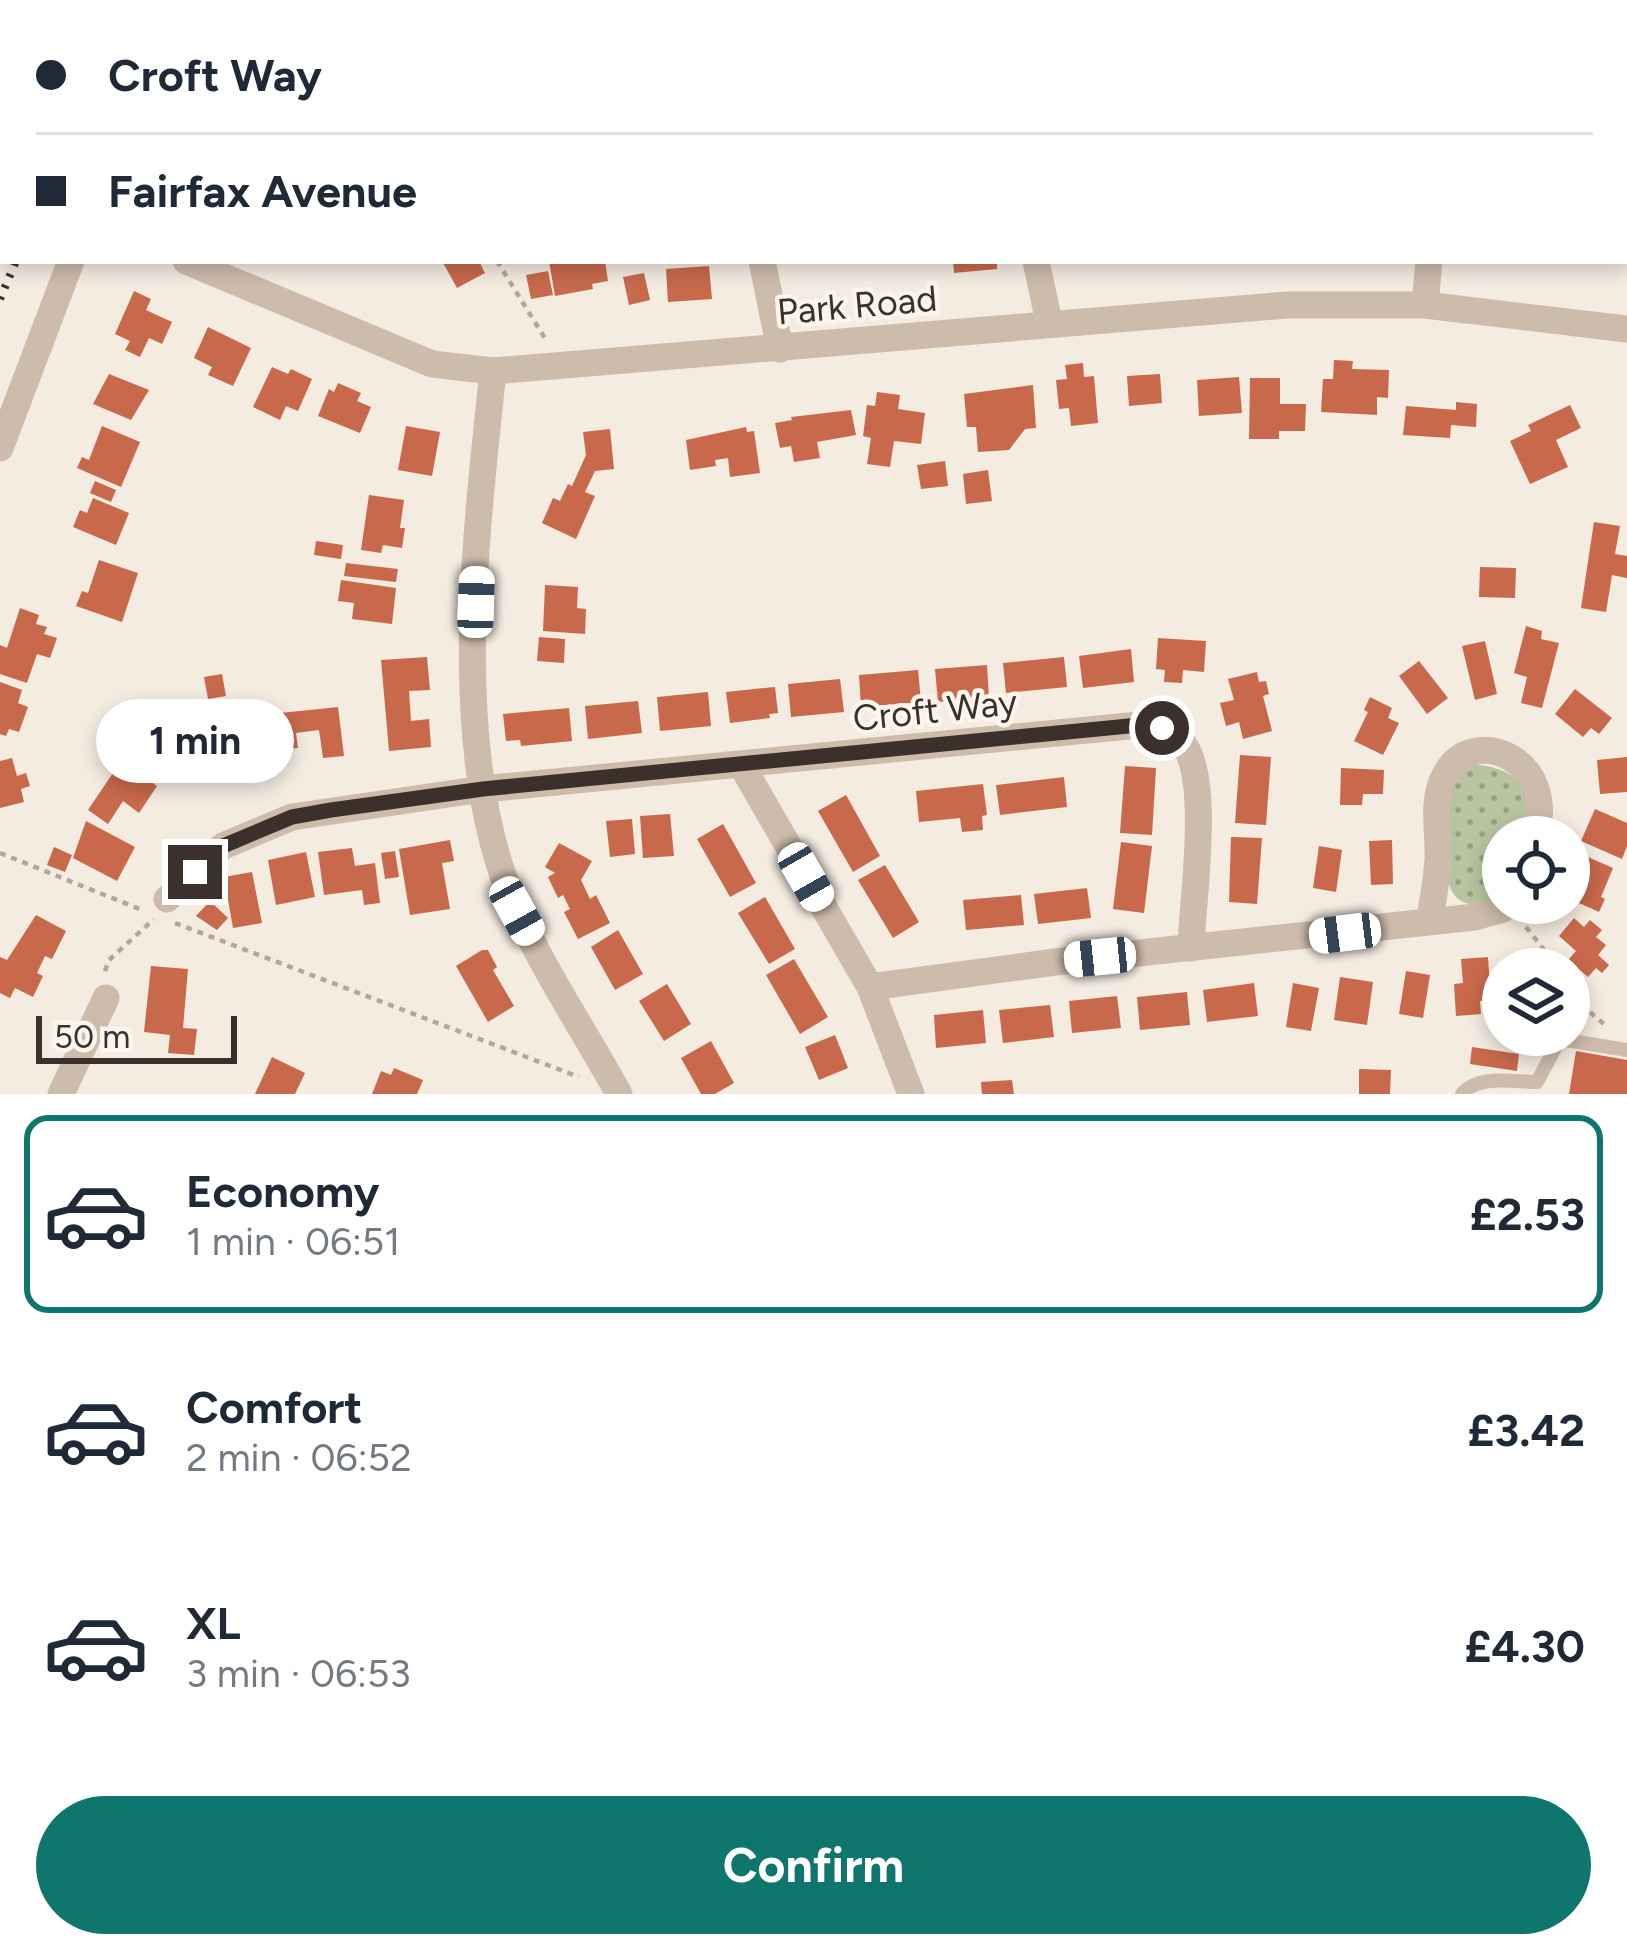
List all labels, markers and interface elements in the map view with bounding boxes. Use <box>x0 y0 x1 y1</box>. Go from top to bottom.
text: Croft Way <box>108 48 322 102</box>
text: Fairfax Avenue <box>108 164 417 218</box>
street label: Park Road <box>775 277 939 333</box>
car <box>457 565 495 639</box>
street label: Croft Way <box>851 680 1019 740</box>
callout: 1 min <box>96 698 294 782</box>
route start <box>1135 701 1189 755</box>
text: 1 min <box>149 717 241 764</box>
map controls <box>1482 816 1590 1056</box>
button: locate <box>1482 816 1590 924</box>
car <box>772 837 840 917</box>
route end <box>168 845 222 899</box>
car <box>484 871 550 951</box>
car <box>1307 911 1383 955</box>
car <box>1062 935 1138 979</box>
button: layers <box>1482 948 1590 1056</box>
scale bar <box>36 1010 237 1063</box>
text: 50 m <box>54 1017 130 1056</box>
icon: car <box>42 1160 150 1268</box>
text: Economy <box>186 1164 379 1218</box>
text: £2.53 <box>1470 1187 1585 1241</box>
text: 1 min · 06:51 <box>186 1218 400 1265</box>
icon: car <box>42 1376 150 1484</box>
text: Comfort <box>186 1380 362 1434</box>
text: £3.42 <box>1468 1403 1585 1457</box>
text: 2 min · 06:52 <box>186 1434 412 1481</box>
icon: car <box>42 1592 150 1700</box>
text: XL <box>186 1596 241 1650</box>
text: £4.30 <box>1464 1619 1585 1673</box>
text: 3 min · 06:53 <box>186 1650 411 1697</box>
button: Confirm <box>36 1796 1591 1934</box>

